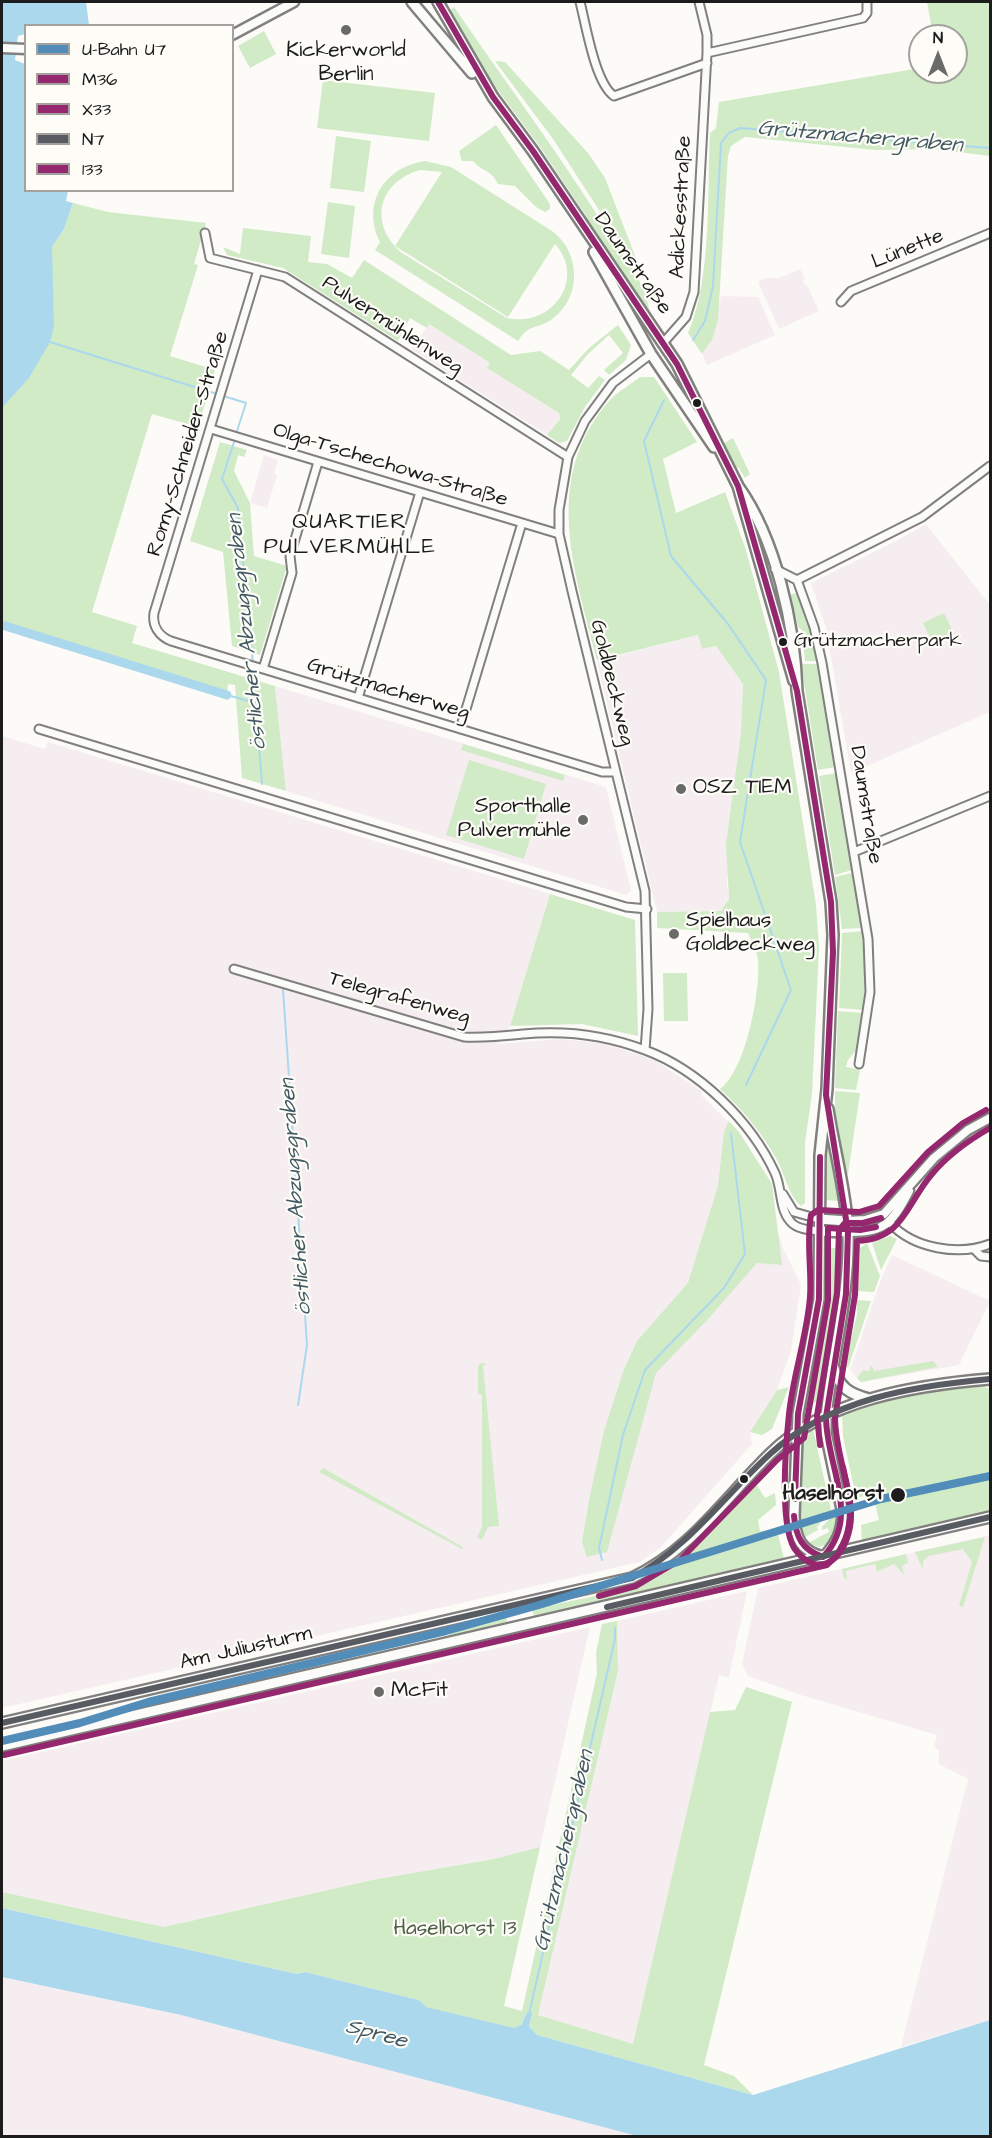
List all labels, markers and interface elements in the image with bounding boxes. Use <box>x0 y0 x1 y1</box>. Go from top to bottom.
marker: Kickerworld Berlin <box>339 23 353 37</box>
legend <box>24 24 234 192</box>
north arrow <box>908 24 968 84</box>
text: N <box>933 27 943 49</box>
text: U-Bahn U7 <box>82 37 166 62</box>
place label: Kickerworld Berlin <box>286 39 406 89</box>
text: M36 <box>82 67 117 92</box>
text: X33 <box>82 97 111 122</box>
water label: Grützmachergraben <box>757 116 963 160</box>
text: N7 <box>82 127 104 152</box>
street label: Adickesstraße <box>666 135 698 279</box>
text: 133 <box>82 157 103 182</box>
street label: Daumstraße <box>588 208 676 320</box>
street label: Lünette <box>868 224 948 276</box>
street label: Pulvermühlenweg <box>317 271 467 381</box>
street label: Romy-Schneider-Straße <box>143 328 235 560</box>
unlabelled marker <box>691 397 703 409</box>
street label: Olga-Tschechowa-Straße <box>269 418 511 514</box>
district label: QUARTIER PULVERMÜHLE <box>264 510 436 562</box>
water label: östlicher Abzugsgraben <box>222 512 274 752</box>
street label: Goldbeckweg <box>583 617 639 749</box>
place label: Grützmacherpark <box>794 630 962 654</box>
marker: Grützmacherpark <box>777 636 789 648</box>
street label: Grützmacherweg <box>304 653 472 727</box>
street label: Daumstraße <box>843 744 887 866</box>
place label: OSZ TIEM <box>693 776 791 802</box>
marker: OSZ TIEM <box>674 782 688 796</box>
place label: Sporthalle Pulvermühle <box>458 795 571 845</box>
marker: Sporthalle Pulvermühle <box>576 813 590 827</box>
place label: Spielhaus Goldbeckweg <box>686 909 815 959</box>
marker: Spielhaus Goldbeckweg <box>667 927 681 941</box>
street label: Telegrafenweg <box>325 967 473 1031</box>
water label: östlicher Abzugsgraben <box>276 1078 318 1316</box>
unlabelled marker <box>738 1473 750 1485</box>
place label: Haselhorst <box>783 1482 884 1508</box>
marker: Haselhorst <box>889 1486 907 1504</box>
street label: Am Juliusturm <box>178 1622 314 1676</box>
place label: McFit <box>391 1679 448 1705</box>
marker: McFit <box>372 1685 386 1699</box>
water label: Grützmachergraben <box>529 1748 601 1954</box>
park label: Haselhorst 13 <box>393 1917 517 1943</box>
water label: Spree <box>342 2014 410 2056</box>

